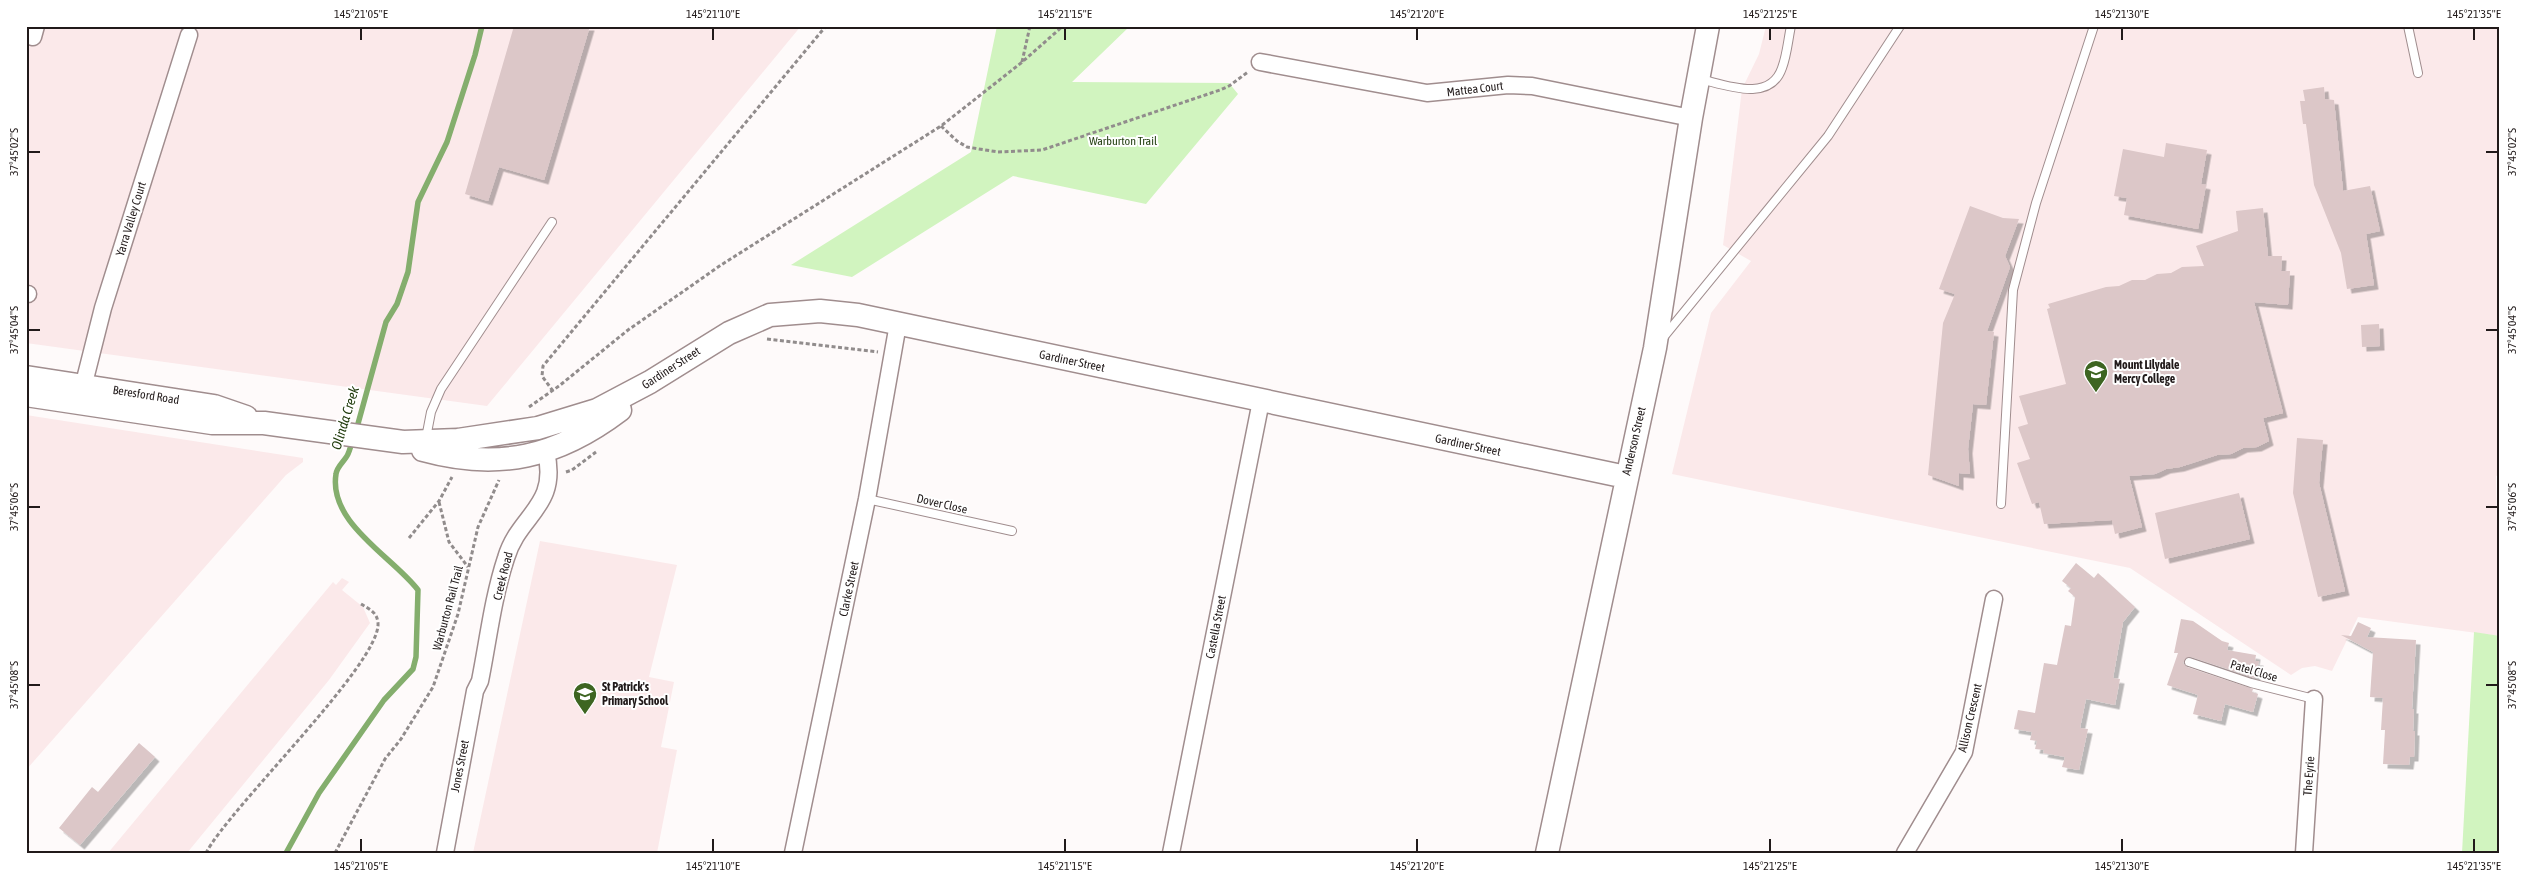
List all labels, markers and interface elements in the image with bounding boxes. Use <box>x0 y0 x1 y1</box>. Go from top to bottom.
text: 145°21'05"E <box>334 7 388 21</box>
text: 145°21'10"E <box>686 7 740 21</box>
text: 145°21'15"E <box>1038 7 1092 21</box>
text: 145°21'20"E <box>1390 7 1444 21</box>
text: 145°21'25"E <box>1743 7 1797 21</box>
text: 145°21'30"E <box>2095 7 2149 21</box>
text: 145°21'35"E <box>2447 7 2501 21</box>
street label: Mattea Court <box>1446 79 1505 99</box>
text: 37°45'02"S <box>7 128 21 176</box>
text: 37°45'02"S <box>2505 128 2519 176</box>
park label: Warburton Trail <box>1089 134 1158 148</box>
street label: Yarra Valley Court <box>113 180 149 258</box>
text: 37°45'04"S <box>7 306 21 354</box>
text: 37°45'04"S <box>2505 306 2519 354</box>
street label: Gardiner Street <box>639 344 703 392</box>
street label: Gardiner Street <box>1038 347 1107 375</box>
place label: Mount Lilydale Mercy College <box>2114 358 2180 386</box>
school or university icon: Mount Lilydale Mercy College <box>2083 359 2109 393</box>
street label: Beresford Road <box>112 383 180 407</box>
water label: Olinda Creek <box>328 384 362 452</box>
street label: Anderson Street <box>1619 405 1649 477</box>
street label: Gardiner Street <box>1434 431 1503 459</box>
text: 37°45'06"S <box>7 483 21 531</box>
text: 37°45'06"S <box>2505 483 2519 531</box>
street label: Dover Close <box>915 491 969 517</box>
street label: Creek Road <box>490 550 516 602</box>
street label: Clarke Street <box>836 560 862 618</box>
street label: Warburton Rail Trail <box>430 563 466 652</box>
street label: Castella Street <box>1203 594 1229 660</box>
street label: Patel Close <box>2229 657 2279 685</box>
text: 37°45'08"S <box>7 661 21 709</box>
text: 37°45'08"S <box>2505 661 2519 709</box>
place label: St Patrick's Primary School <box>602 680 669 708</box>
school or university icon: St Patrick's Primary School <box>572 681 598 715</box>
street label: Allison Crescent <box>1955 682 1985 754</box>
street label: Jones Street <box>448 738 472 793</box>
street label: The Eyrie <box>2301 756 2317 796</box>
text: 145°21'05"E <box>334 859 388 873</box>
text: 145°21'10"E <box>686 859 740 873</box>
text: 145°21'15"E <box>1038 859 1092 873</box>
text: 145°21'20"E <box>1390 859 1444 873</box>
text: 145°21'25"E <box>1743 859 1797 873</box>
text: 145°21'30"E <box>2095 859 2149 873</box>
text: 145°21'35"E <box>2447 859 2501 873</box>

